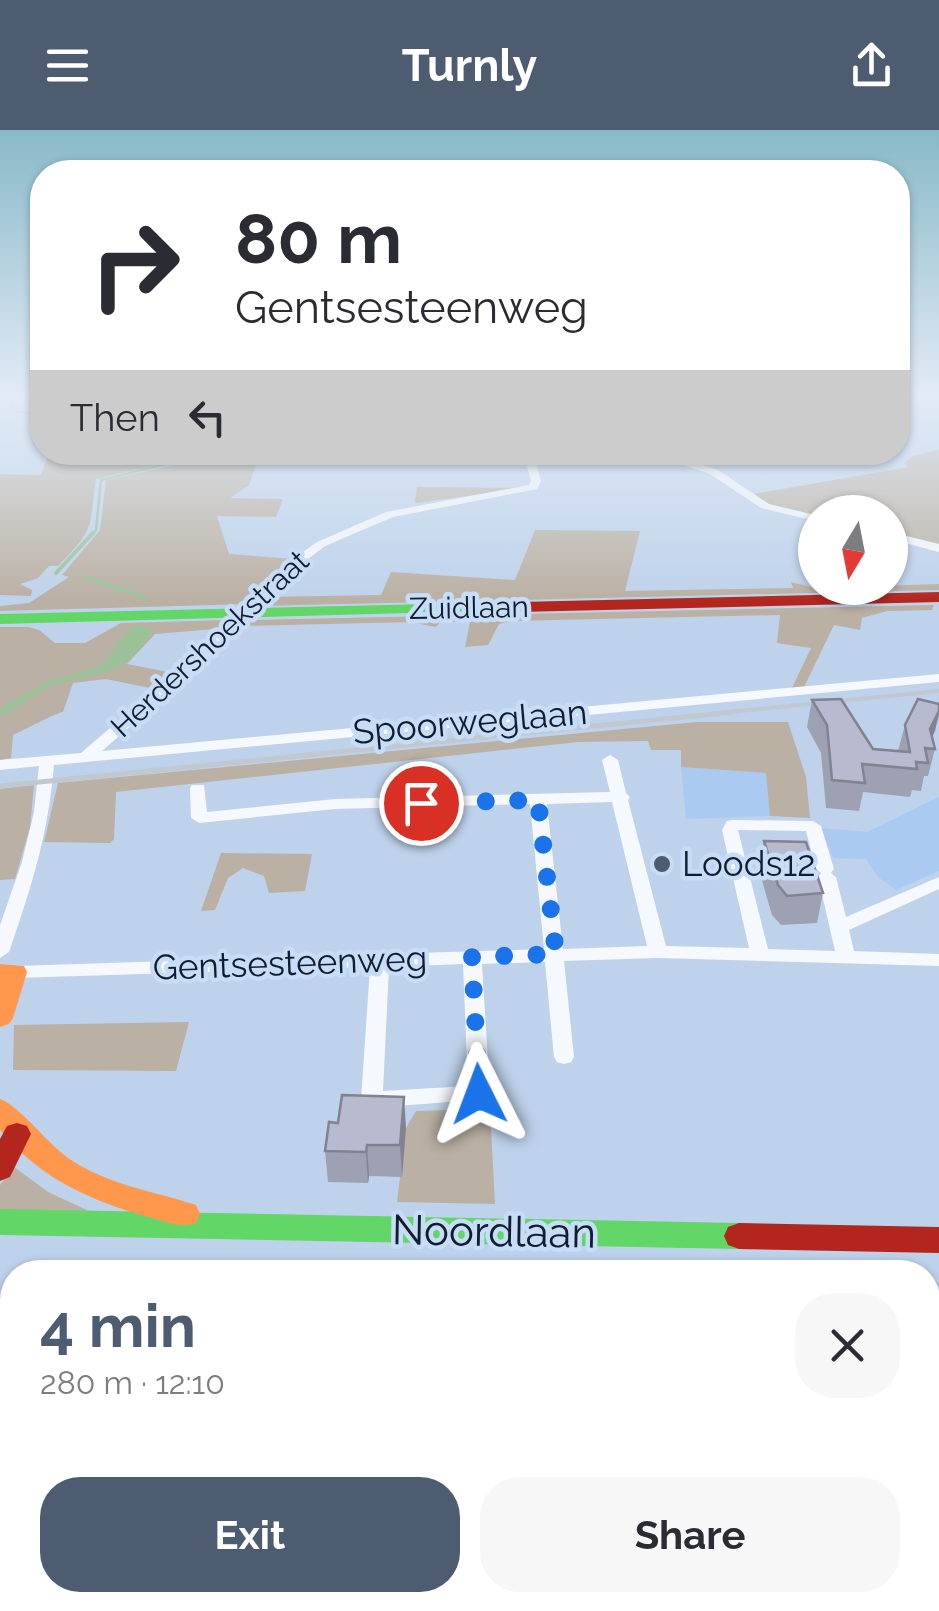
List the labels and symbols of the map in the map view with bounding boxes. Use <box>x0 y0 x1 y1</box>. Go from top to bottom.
north arrow <box>798 495 908 605</box>
street label: Herdershoekstraat <box>104 543 316 744</box>
street label: Zuidlaan <box>409 589 529 626</box>
street label: Spoorweglaan <box>351 691 589 752</box>
pin <box>379 761 464 846</box>
place label: Loods12 <box>682 843 816 884</box>
marker: Loods12 <box>651 853 673 875</box>
street label: Gentsesteenweg <box>152 937 428 988</box>
position arrow <box>427 1042 531 1146</box>
street label: Noordlaan <box>392 1205 596 1258</box>

